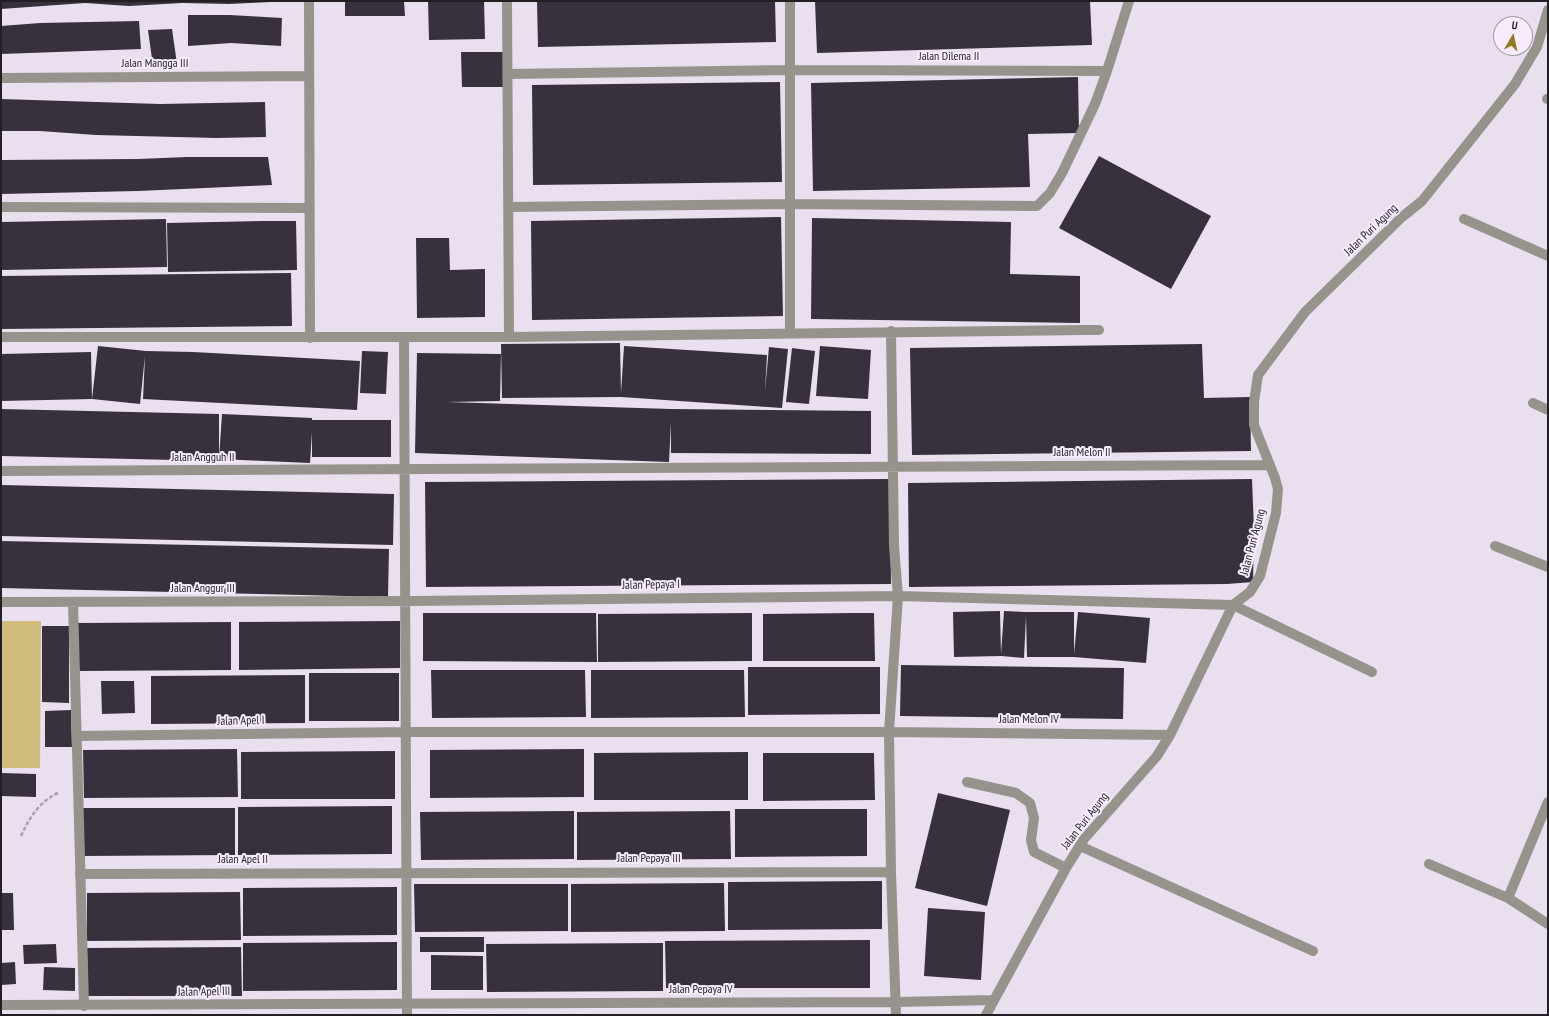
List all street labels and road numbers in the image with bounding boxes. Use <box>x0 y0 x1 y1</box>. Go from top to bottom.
street label: Jalan Dilema II <box>919 50 979 64</box>
street label: Jalan Mangga III <box>122 57 188 71</box>
street label: Jalan Puri Agung <box>1341 201 1401 259</box>
street label: Jalan Melon II <box>1053 446 1111 460</box>
street label: Jalan Angguh II <box>171 451 235 465</box>
street label: Jalan Puri Agung <box>1237 507 1269 577</box>
street label: Jalan Pepaya I <box>622 577 680 593</box>
street label: Jalan Anggur III <box>171 582 235 596</box>
street label: Jalan Apel I <box>217 713 265 729</box>
street label: Jalan Melon IV <box>999 713 1059 727</box>
street label: Jalan Puri Agung <box>1058 790 1112 852</box>
street label: Jalan Pepaya III <box>617 852 681 866</box>
street label: Jalan Apel II <box>218 853 268 867</box>
street label: Jalan Pepaya IV <box>669 983 733 997</box>
street label: Jalan Apel III <box>178 984 230 1000</box>

